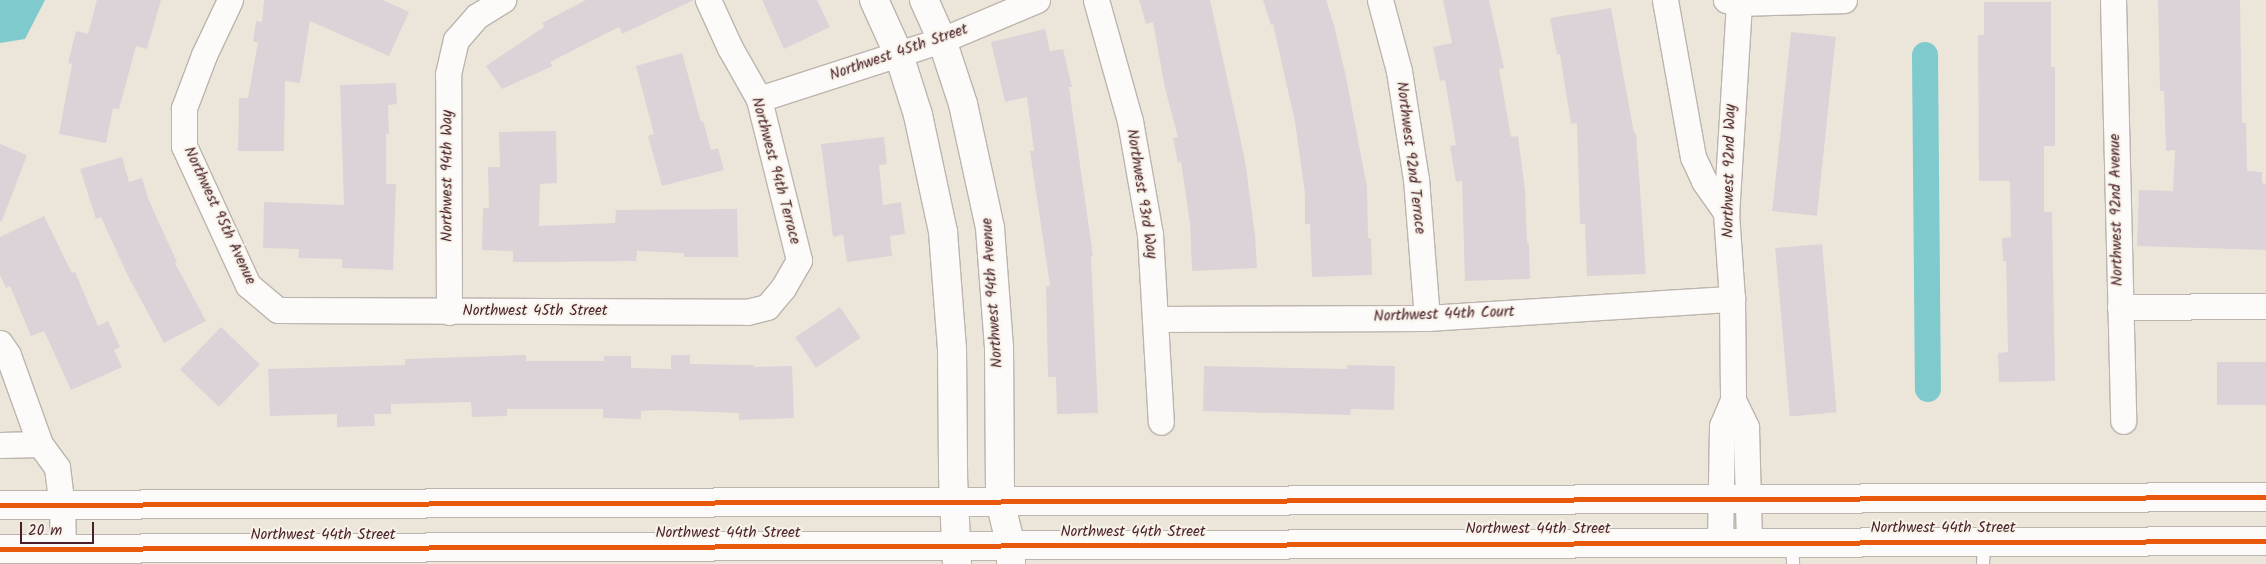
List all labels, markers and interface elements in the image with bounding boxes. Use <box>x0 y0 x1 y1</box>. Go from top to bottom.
street label: Northwest 45th Street <box>828 21 970 85</box>
street label: Northwest 92nd Terrace <box>1392 81 1428 235</box>
street label: Northwest 94th Terrace <box>747 96 803 246</box>
street label: Northwest 92nd Way <box>1720 104 1740 238</box>
street label: Northwest 94th Way <box>439 110 457 242</box>
street label: Northwest 93rd Way <box>1122 128 1160 260</box>
street label: Northwest 92nd Avenue <box>2107 134 2127 286</box>
street label: Northwest 95th Avenue <box>179 144 259 288</box>
street label: Northwest 94th Avenue <box>979 217 1007 369</box>
street label: Northwest 45th Street <box>462 303 608 321</box>
street label: Northwest 44th Court <box>1373 304 1515 326</box>
scale bar <box>22 512 96 544</box>
text: 20 m <box>28 519 62 543</box>
street label: Northwest 44th Street <box>1870 520 2016 538</box>
street label: Northwest 44th Street <box>1465 521 1611 539</box>
street label: Northwest 44th Street <box>1060 524 1206 542</box>
street label: Northwest 44th Street <box>655 525 801 543</box>
street label: Northwest 44th Street <box>250 527 396 545</box>

